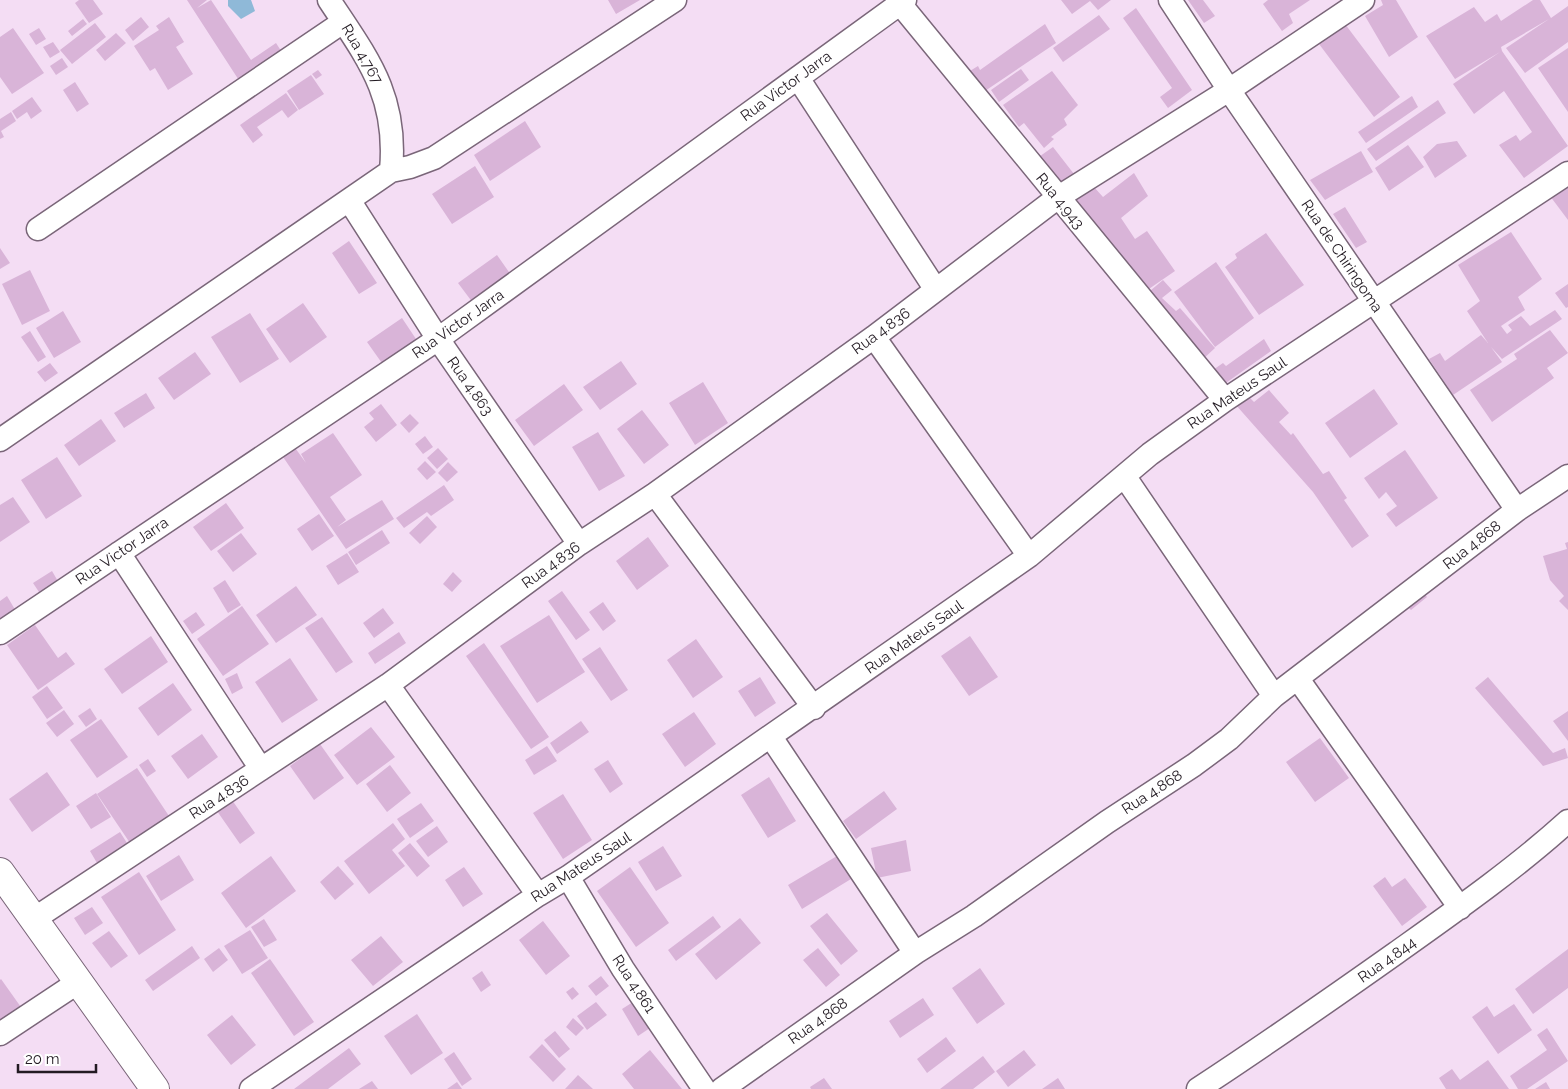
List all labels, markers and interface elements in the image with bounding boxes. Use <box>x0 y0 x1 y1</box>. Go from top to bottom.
street label: Rua 4.767 <box>338 21 386 87</box>
street label: Rua Victor Jarra <box>737 47 835 125</box>
street label: Rua 4.943 <box>1032 169 1088 233</box>
street label: Rua de Chiringoma <box>1298 196 1386 316</box>
street label: Rua Victor Jarra <box>409 286 507 362</box>
street label: Rua 4.836 <box>848 304 914 358</box>
street label: Rua 4.863 <box>443 353 497 419</box>
street label: Rua Mateus Saul <box>1184 353 1291 433</box>
street label: Rua Victor Jarra <box>72 513 172 589</box>
street label: Rua 4.868 <box>1439 517 1505 573</box>
street label: Rua 4.836 <box>518 538 584 592</box>
street label: Rua Mateus Saul <box>861 596 967 678</box>
street label: Rua 4.868 <box>1118 766 1186 818</box>
street label: Rua 4.836 <box>186 771 252 823</box>
street label: Rua Mateus Saul <box>528 827 635 906</box>
street label: Rua 4.844 <box>1354 933 1420 987</box>
street label: Rua 4.861 <box>608 951 660 1017</box>
street label: Rua 4.868 <box>785 994 851 1048</box>
scale bar <box>18 1042 95 1074</box>
text: 20 m <box>25 1050 60 1068</box>

